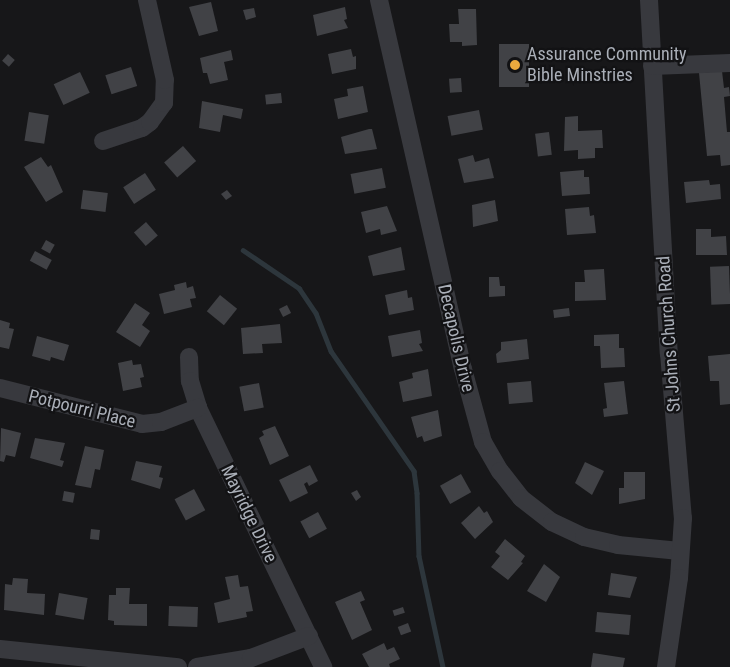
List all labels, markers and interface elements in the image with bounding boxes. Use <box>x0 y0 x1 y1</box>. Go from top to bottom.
place label: Assurance Community Bible Minstries <box>527 44 687 86</box>
marker: Assurance Community Bible Minstries <box>508 58 522 72</box>
street label: St Johns Church Road <box>653 255 685 413</box>
street label: Decapolis Drive <box>433 282 479 394</box>
street label: Potpourri Place <box>26 385 138 433</box>
street label: Mayridge Drive <box>216 462 282 566</box>

